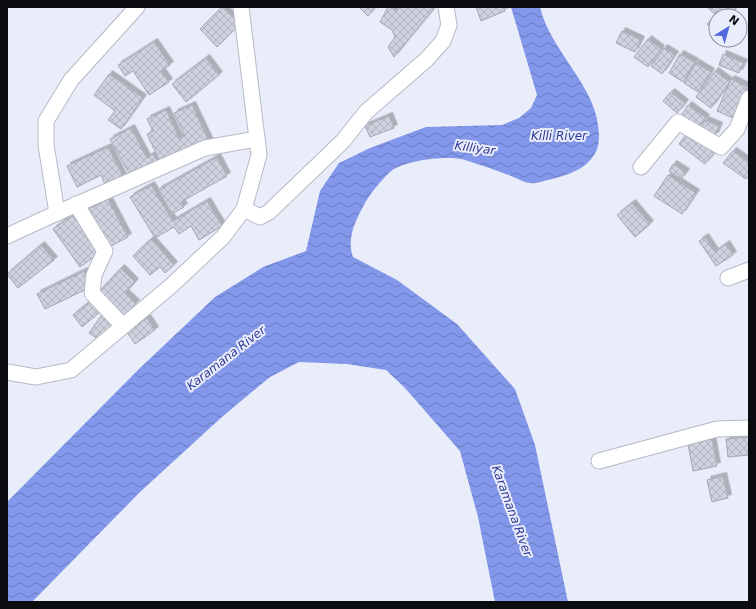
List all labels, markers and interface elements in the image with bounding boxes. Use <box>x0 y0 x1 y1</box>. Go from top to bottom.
north arrow <box>708 8 748 48</box>
text: N <box>726 12 741 28</box>
water label: Killi River <box>531 129 588 143</box>
water label: Killiyar <box>454 138 497 158</box>
water label: Karamana River <box>184 322 269 393</box>
water label: Karamana River <box>489 464 535 559</box>

